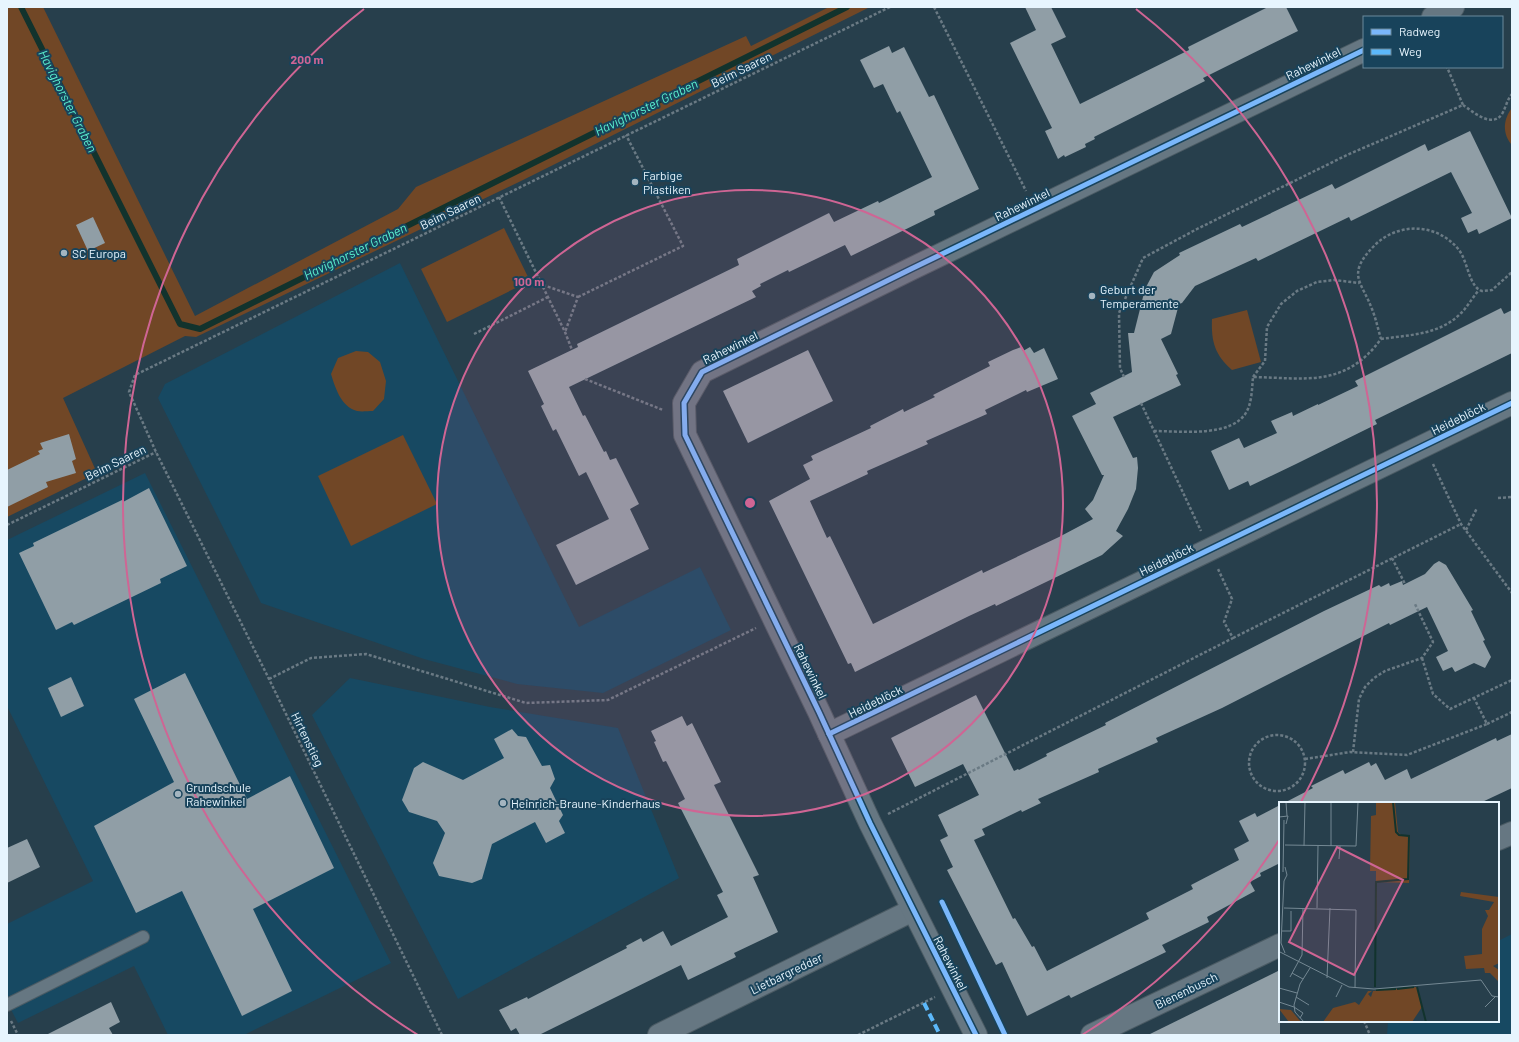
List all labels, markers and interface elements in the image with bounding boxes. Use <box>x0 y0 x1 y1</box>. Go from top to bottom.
legend <box>1363 16 1503 68</box>
text: Radweg <box>1399 24 1440 38</box>
street label: Rahewinkel <box>1283 44 1343 82</box>
text: Weg <box>1399 44 1422 58</box>
water label: Havighorster Graben <box>35 47 101 155</box>
street label: Beim Saaren <box>708 48 774 90</box>
text: 200 m <box>291 52 323 66</box>
water label: Havighorster Graben <box>592 75 700 139</box>
place label: Farbige Plastiken <box>643 168 691 196</box>
marker: Farbige Plastiken <box>630 177 640 187</box>
street label: Rahewinkel <box>992 185 1052 223</box>
street label: Beim Saaren <box>417 190 483 232</box>
water label: Havighorster Graben <box>301 219 409 283</box>
place label: SC Europa <box>72 246 126 260</box>
marker: SC Europa <box>59 248 69 258</box>
text: 100 m <box>514 274 544 288</box>
place label: Geburt der Temperamente <box>1100 282 1179 310</box>
marker: Geburt der Temperamente <box>1087 291 1097 301</box>
street label: Rahewinkel <box>700 328 760 366</box>
street label: Heideblöck <box>1429 399 1487 437</box>
street label: Beim Saaren <box>82 441 148 483</box>
centre of rings <box>743 496 757 510</box>
street label: Heideblöck <box>1137 540 1195 578</box>
street label: Rahewinkel <box>792 641 830 701</box>
street label: Heideblöck <box>846 682 904 720</box>
street label: Hirtenstieg <box>289 710 327 768</box>
place label: Grundschule Rahewinkel <box>186 780 251 808</box>
marker: Grundschule Rahewinkel <box>173 789 183 799</box>
place label: Heinrich-Braune-Kinderhaus <box>511 796 661 810</box>
marker: Heinrich-Braune-Kinderhaus <box>498 798 508 808</box>
inset map <box>1279 802 1499 1022</box>
street label: Rahewinkel <box>931 933 971 993</box>
street label: Lietbargredder <box>748 949 825 996</box>
street label: Bienenbusch <box>1153 969 1219 1011</box>

